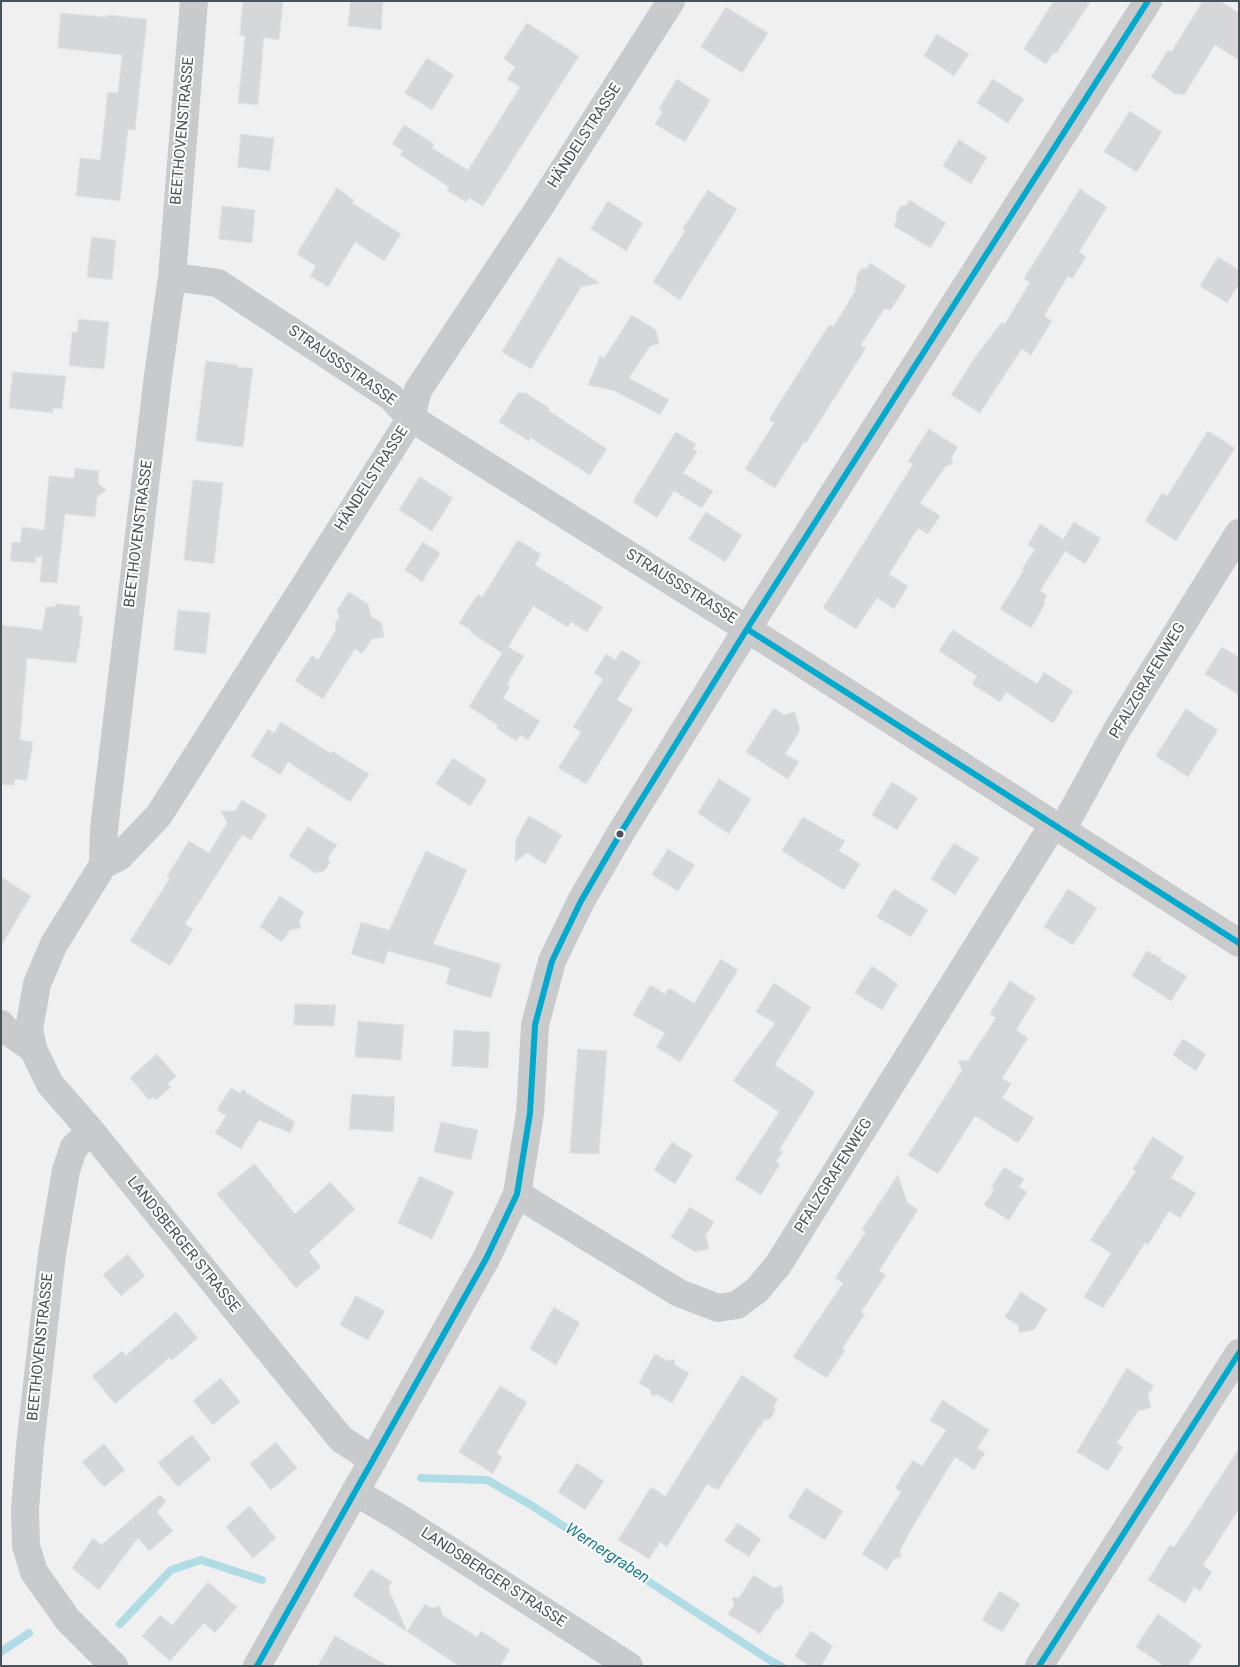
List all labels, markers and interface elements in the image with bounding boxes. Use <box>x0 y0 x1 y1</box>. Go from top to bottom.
street label: BEETHOVENSTRASSE <box>168 56 198 206</box>
street label: HÄNDELSTRASSE <box>545 80 625 192</box>
street label: STRAUSSSTRASSE <box>285 322 399 410</box>
street label: HÄNDELSTRASSE <box>332 423 412 535</box>
street label: BEETHOVENSTRASSE <box>121 459 157 609</box>
street label: STRAUSSSTRASSE <box>622 546 740 628</box>
street label: PFALZGRAFENWEG <box>1106 620 1190 742</box>
unlabelled marker <box>615 829 625 839</box>
street label: PFALZGRAFENWEG <box>791 1115 877 1237</box>
street label: LANDSBERGER STRASSE <box>123 1173 243 1317</box>
street label: BEETHOVENSTRASSE <box>24 1272 58 1422</box>
water label: Wernergraben <box>561 1520 653 1588</box>
street label: LANDSBERGER STRASSE <box>417 1524 569 1632</box>

